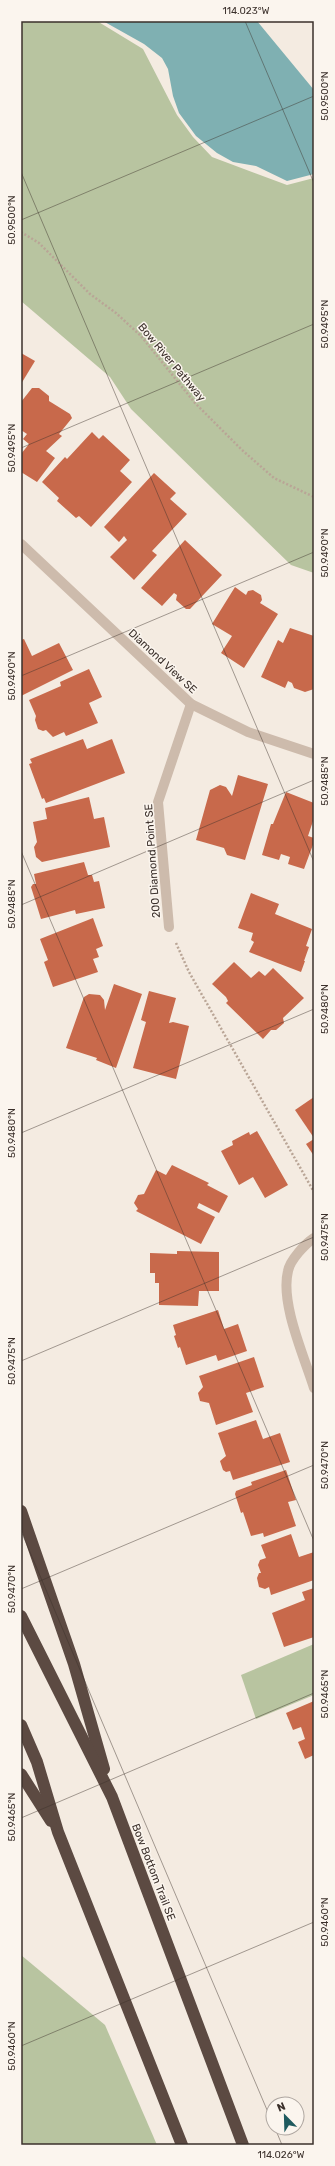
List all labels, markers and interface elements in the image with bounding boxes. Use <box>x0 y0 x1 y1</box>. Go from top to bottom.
text: 114.023°W <box>222 5 270 17</box>
text: 50.9500°N <box>319 71 331 121</box>
text: 50.9500°N <box>6 195 18 245</box>
text: 50.9495°N <box>319 300 331 348</box>
street label: Bow River Pathway <box>135 321 208 404</box>
text: 50.9495°N <box>6 424 18 472</box>
text: 50.9490°N <box>319 528 331 578</box>
street label: Diamond View SE <box>126 626 200 697</box>
text: 50.9490°N <box>6 651 18 701</box>
text: 50.9485°N <box>319 756 331 806</box>
street label: 200 Diamond Point SE <box>142 803 163 919</box>
text: 50.9485°N <box>6 879 18 929</box>
text: 50.9480°N <box>319 984 331 1034</box>
text: 50.9480°N <box>6 1108 18 1158</box>
text: 50.9475°N <box>319 1213 331 1261</box>
text: 50.9475°N <box>6 1337 18 1385</box>
text: 50.9470°N <box>319 1441 331 1489</box>
text: 50.9470°N <box>6 1565 18 1613</box>
text: 50.9465°N <box>319 1669 331 1719</box>
text: 50.9465°N <box>6 1792 18 1842</box>
street label: Bow Bottom Trail SE <box>129 1822 178 1923</box>
text: 50.9460°N <box>319 1897 331 1947</box>
text: 50.9460°N <box>6 2021 18 2071</box>
north arrow <box>265 2096 305 2136</box>
text: N <box>275 2100 288 2115</box>
text: 114.026°W <box>257 2149 305 2161</box>

